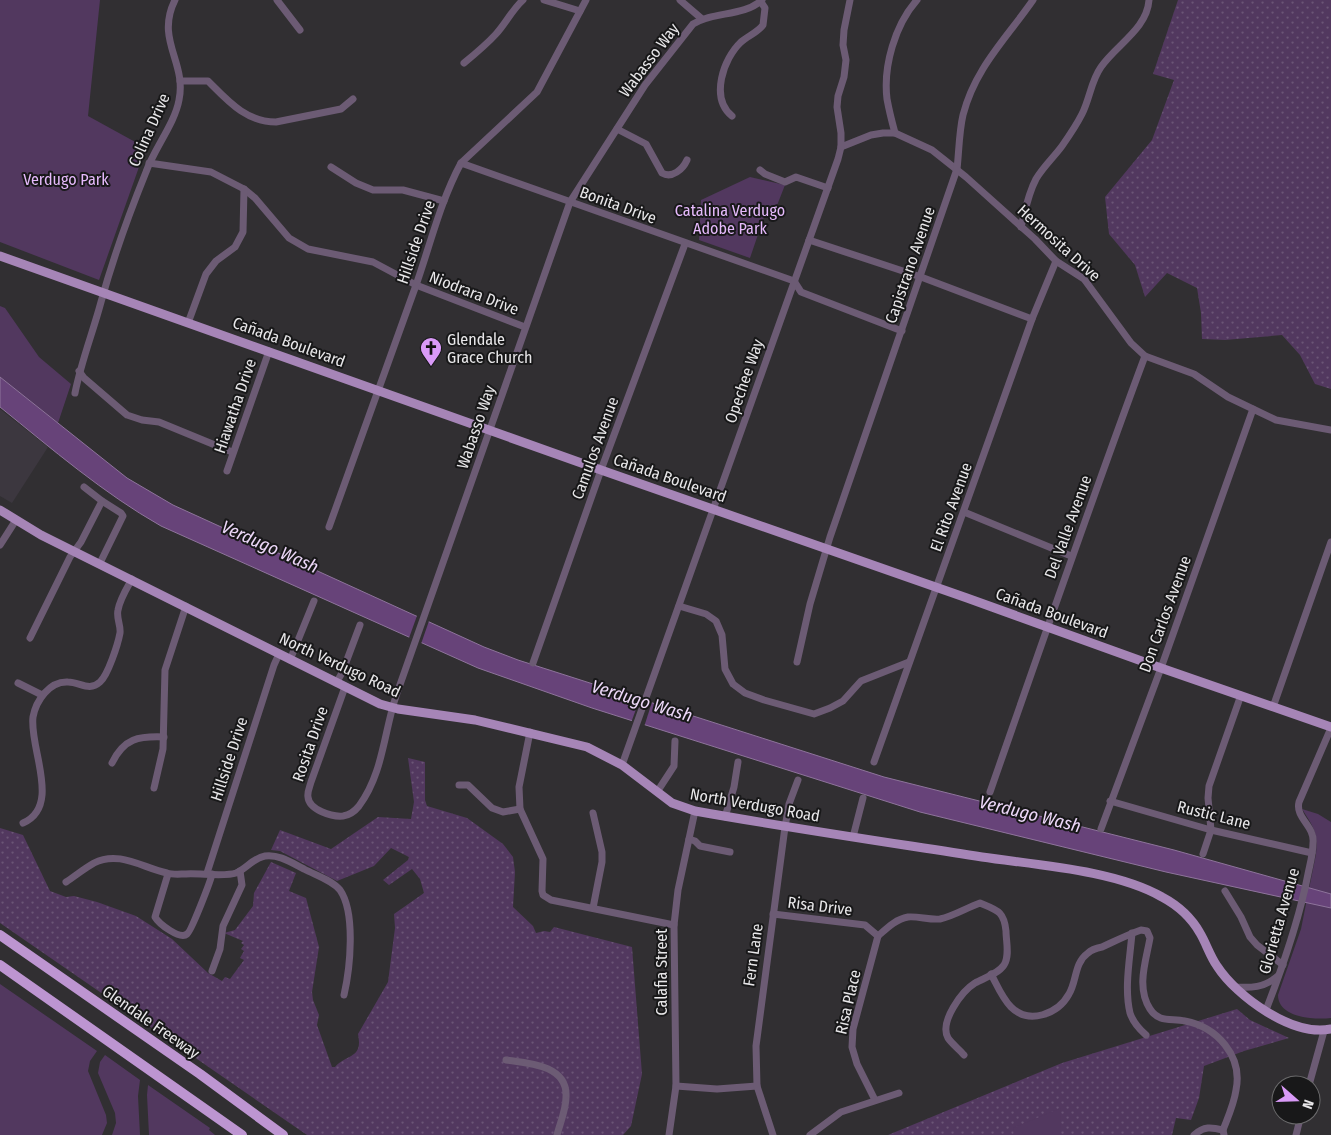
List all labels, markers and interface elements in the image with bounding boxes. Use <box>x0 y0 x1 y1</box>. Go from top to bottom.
street label: Wabasso Way <box>615 19 683 101</box>
street label: Colina Drive <box>124 90 174 170</box>
park label: Verdugo Park <box>23 170 109 189</box>
street label: Bonita Drive <box>577 182 659 228</box>
street label: Hillside Drive <box>393 198 439 286</box>
park label: Catalina Verdugo Adobe Park <box>675 201 785 238</box>
street label: Hermosita Drive <box>1013 201 1105 285</box>
street label: Capistrano Avenue <box>881 204 939 326</box>
street label: Niodrara Drive <box>427 267 521 319</box>
street label: Cañada Boulevard <box>230 313 348 371</box>
place label: Glendale Grace Church <box>447 330 533 367</box>
church icon: Glendale Grace Church <box>419 336 443 367</box>
street label: Opechee Way <box>721 336 768 425</box>
street label: Hiawatha Drive <box>210 356 260 456</box>
street label: Wabasso Way <box>453 382 499 471</box>
street label: Camulos Avenue <box>568 394 622 502</box>
street label: Cañada Boulevard <box>611 450 729 506</box>
street label: El Rito Avenue <box>926 460 976 554</box>
street label: Del Valle Avenue <box>1041 473 1096 581</box>
water label: Verdugo Wash <box>218 516 322 578</box>
street label: Don Carlos Avenue <box>1135 553 1195 675</box>
street label: Cañada Boulevard <box>993 584 1111 642</box>
street label: North Verdugo Road <box>276 629 404 701</box>
water label: Verdugo Wash <box>589 675 695 727</box>
street label: Rosita Drive <box>288 704 332 784</box>
street label: Hillside Drive <box>206 715 252 803</box>
street label: North Verdugo Road <box>689 784 821 826</box>
water label: Verdugo Wash <box>977 791 1083 837</box>
street label: Rustic Lane <box>1175 797 1253 833</box>
street label: Glorietta Avenue <box>1255 866 1303 976</box>
street label: Risa Drive <box>787 893 853 919</box>
street label: Fern Lane <box>739 922 767 988</box>
street label: Calafia Street <box>652 928 671 1015</box>
street label: Risa Place <box>831 968 865 1036</box>
street label: Glendale Freeway <box>99 981 204 1063</box>
north arrow <box>1271 1075 1321 1125</box>
text: N <box>1298 1097 1317 1111</box>

